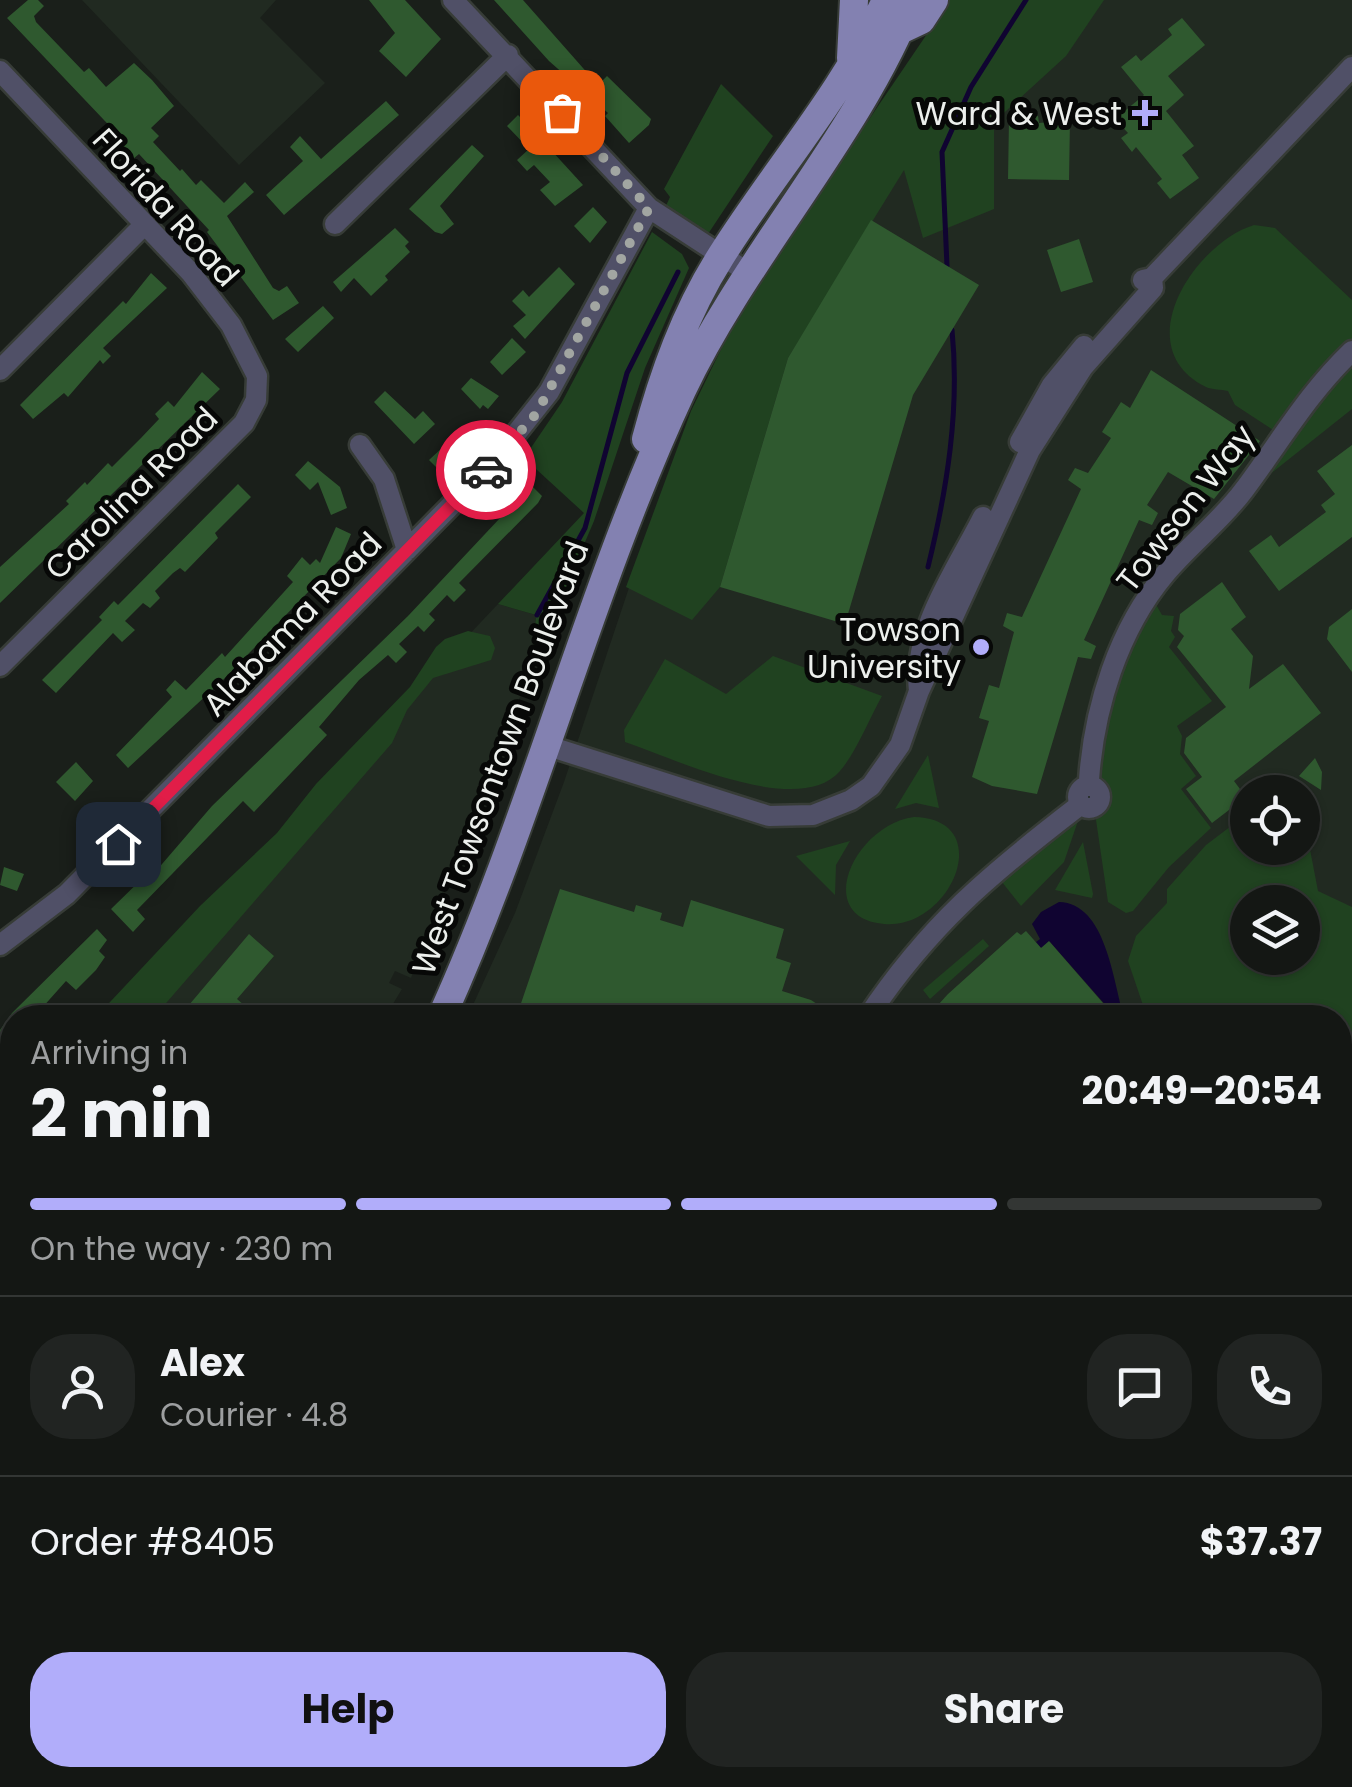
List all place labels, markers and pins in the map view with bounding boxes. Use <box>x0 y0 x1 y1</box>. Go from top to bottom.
pin <box>520 70 605 155</box>
place label: Ward & West <box>915 91 1122 136</box>
marker: Ward & West <box>1132 100 1158 126</box>
place label: Towson University <box>807 607 961 689</box>
marker: Towson University <box>970 636 992 658</box>
pin <box>76 802 161 887</box>

